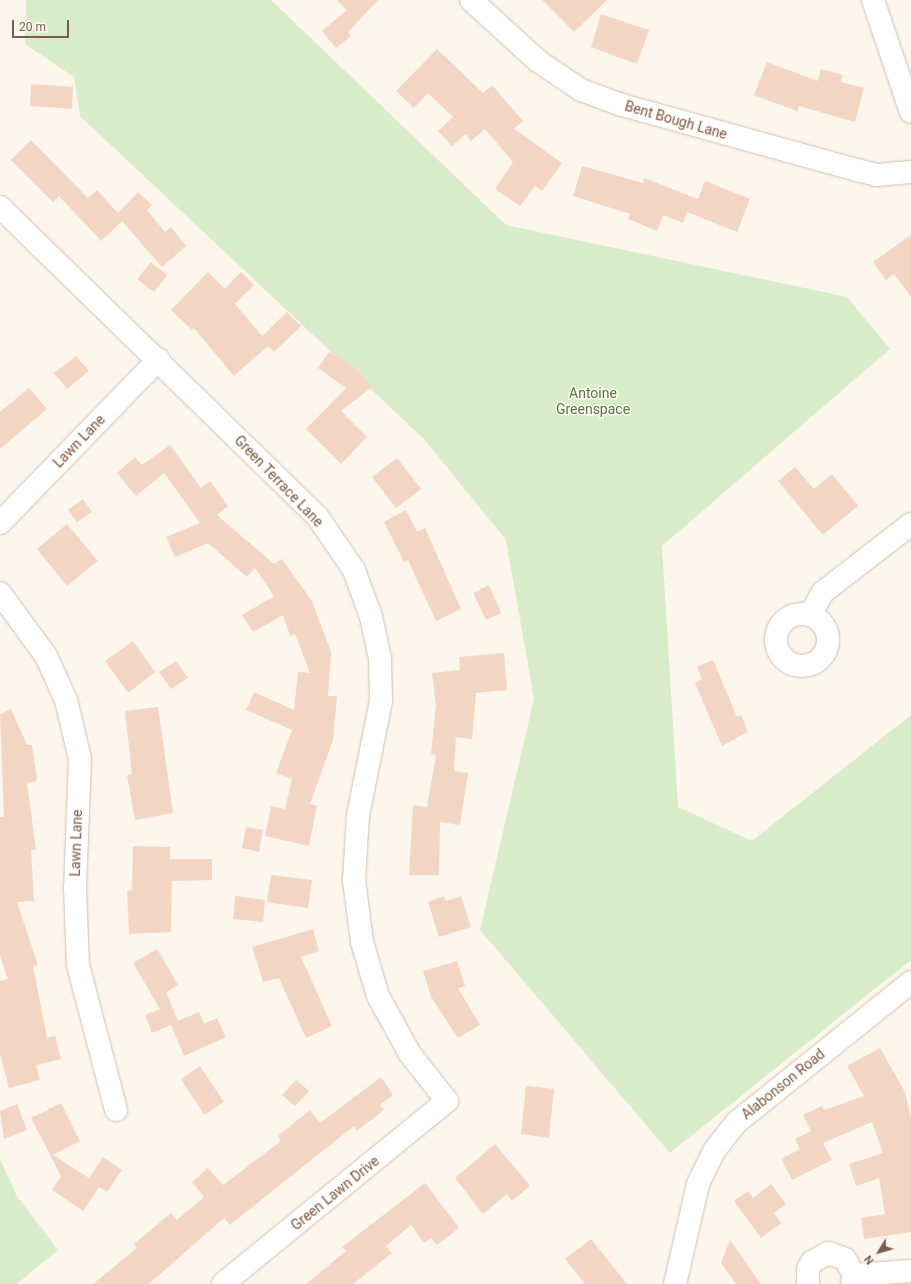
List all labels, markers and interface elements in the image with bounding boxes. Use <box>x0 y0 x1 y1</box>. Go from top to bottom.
scale bar <box>14 12 71 38</box>
text: 20 m <box>19 20 46 34</box>
street label: Bent Bough Lane <box>623 97 729 143</box>
park label: Antoine Greenspace <box>556 385 630 418</box>
street label: Lawn Lane <box>50 411 108 471</box>
street label: Green Terrace Lane <box>231 432 327 530</box>
street label: Lawn Lane <box>66 809 86 877</box>
street label: Alabonson Road <box>738 1045 828 1123</box>
street label: Green Lawn Drive <box>288 1152 382 1234</box>
north arrow <box>859 1232 899 1272</box>
text: N <box>862 1253 877 1267</box>

